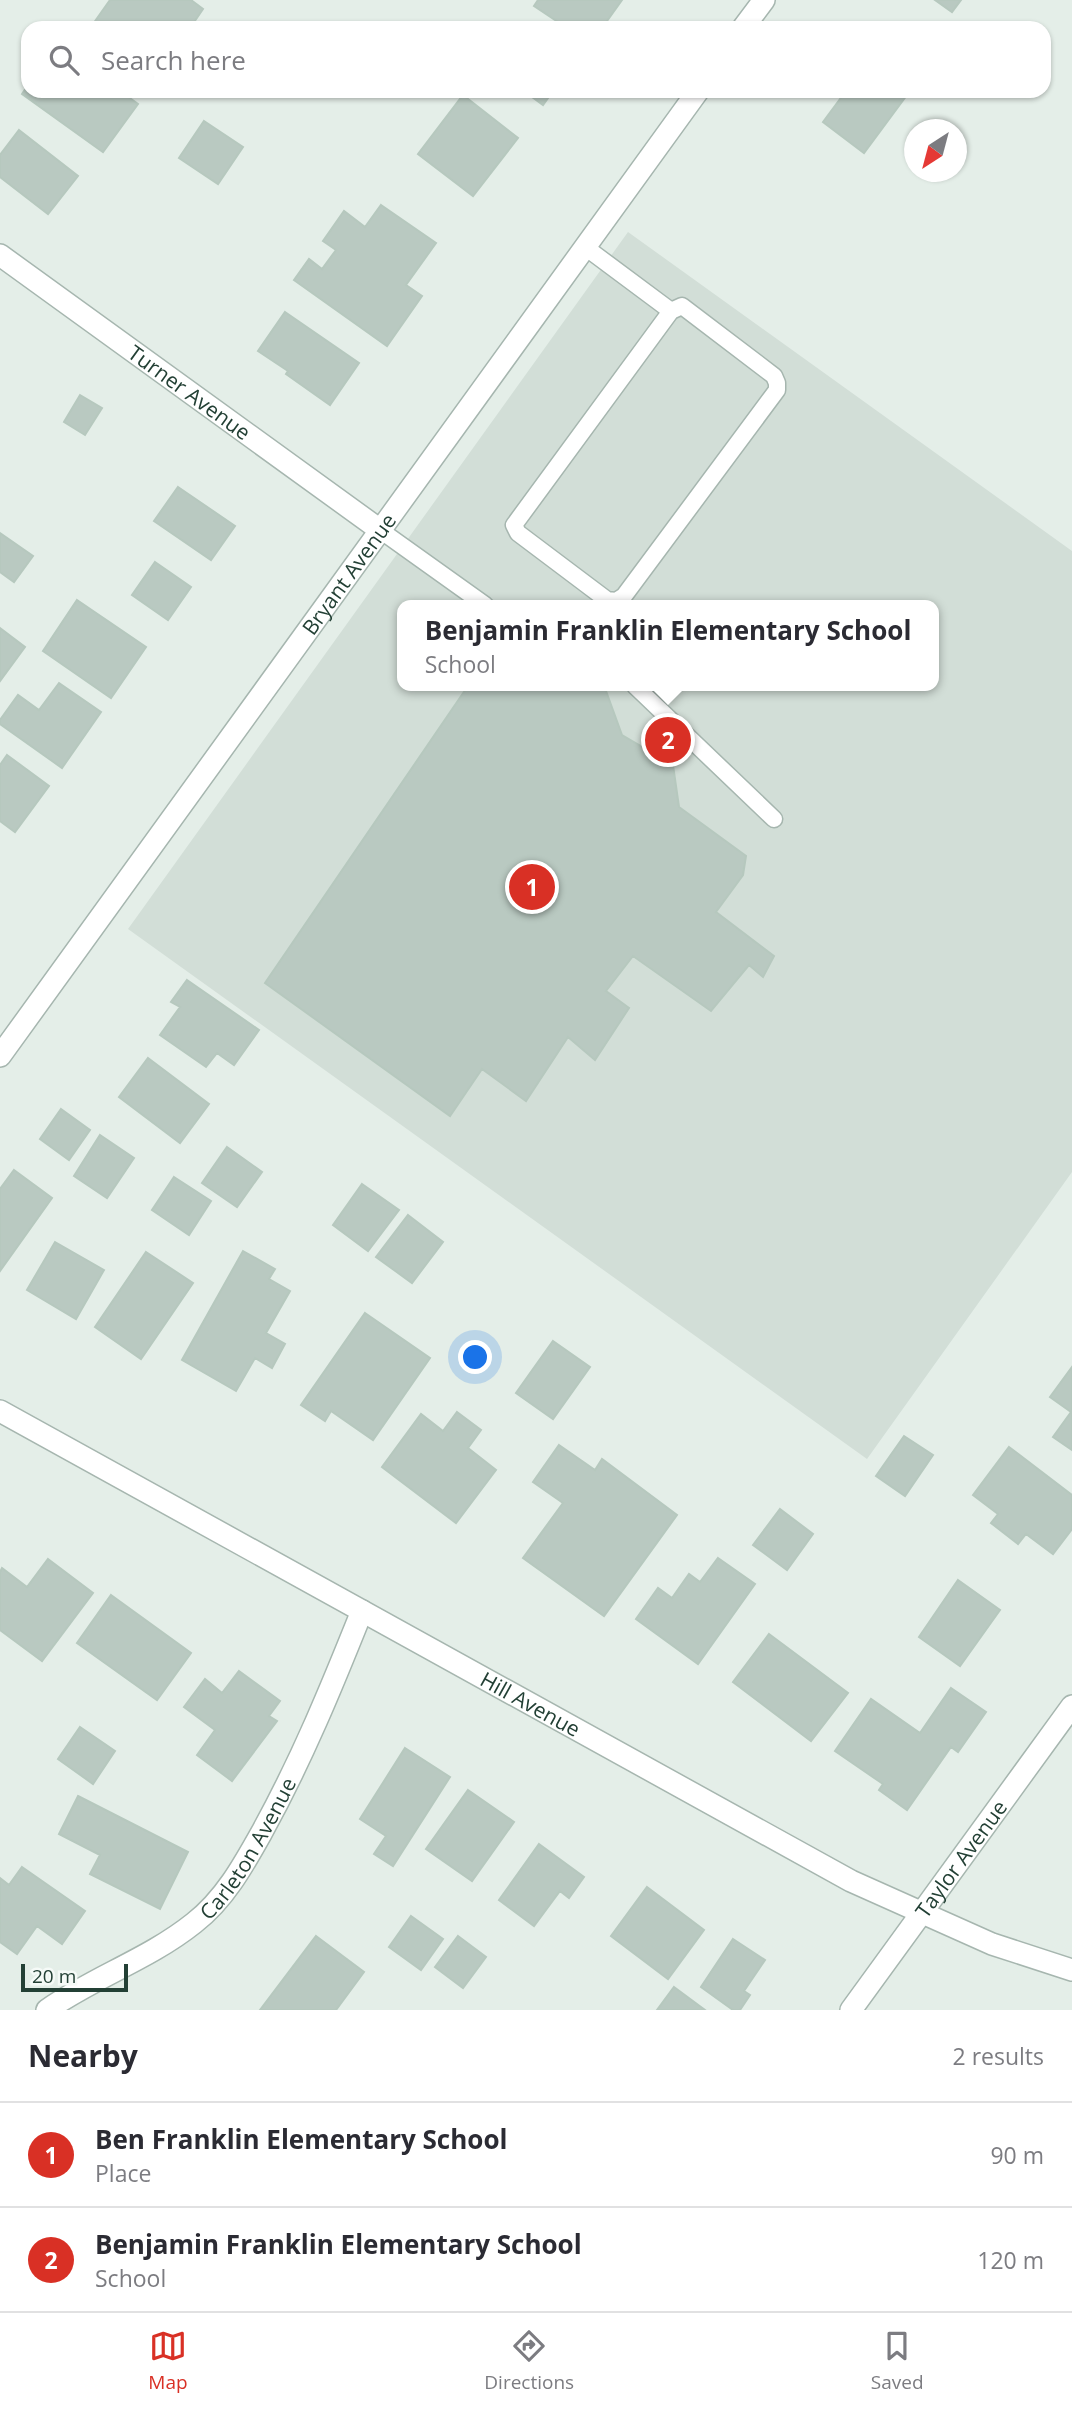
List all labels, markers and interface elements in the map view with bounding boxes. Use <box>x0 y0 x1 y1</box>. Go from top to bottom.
search box <box>21 21 1051 98</box>
icon: search <box>45 41 83 79</box>
text: Search here <box>101 42 246 78</box>
north arrow <box>904 119 967 182</box>
street label: Turner Avenue <box>123 338 256 446</box>
street label: Bryant Avenue <box>295 508 402 640</box>
popup <box>397 600 939 691</box>
text: Benjamin Franklin Elementary School <box>425 612 911 648</box>
text: School <box>425 648 496 680</box>
pin: 2 <box>645 714 691 766</box>
pin: 1 <box>509 861 555 913</box>
your location <box>458 1340 492 1374</box>
street label: Hill Avenue <box>476 1665 585 1743</box>
street label: Carleton Avenue <box>193 1773 302 1925</box>
street label: Taylor Avenue <box>909 1794 1013 1923</box>
scale bar <box>21 1961 128 1993</box>
text: 20 m <box>32 1963 76 1989</box>
text: Nearby <box>28 2035 138 2076</box>
text: 2 results <box>953 2040 1044 2072</box>
text: Ben Franklin Elementary School <box>95 2121 507 2157</box>
text: 1 <box>44 2139 58 2171</box>
text: 90 m <box>990 2139 1044 2171</box>
text: Place <box>95 2157 151 2189</box>
text: Benjamin Franklin Elementary School <box>95 2226 582 2262</box>
text: 2 <box>44 2244 58 2276</box>
text: 120 m <box>977 2244 1044 2276</box>
text: School <box>95 2262 166 2294</box>
tab: Map <box>148 2327 188 2395</box>
tab: Directions <box>484 2327 574 2395</box>
tab: Saved <box>871 2327 924 2395</box>

